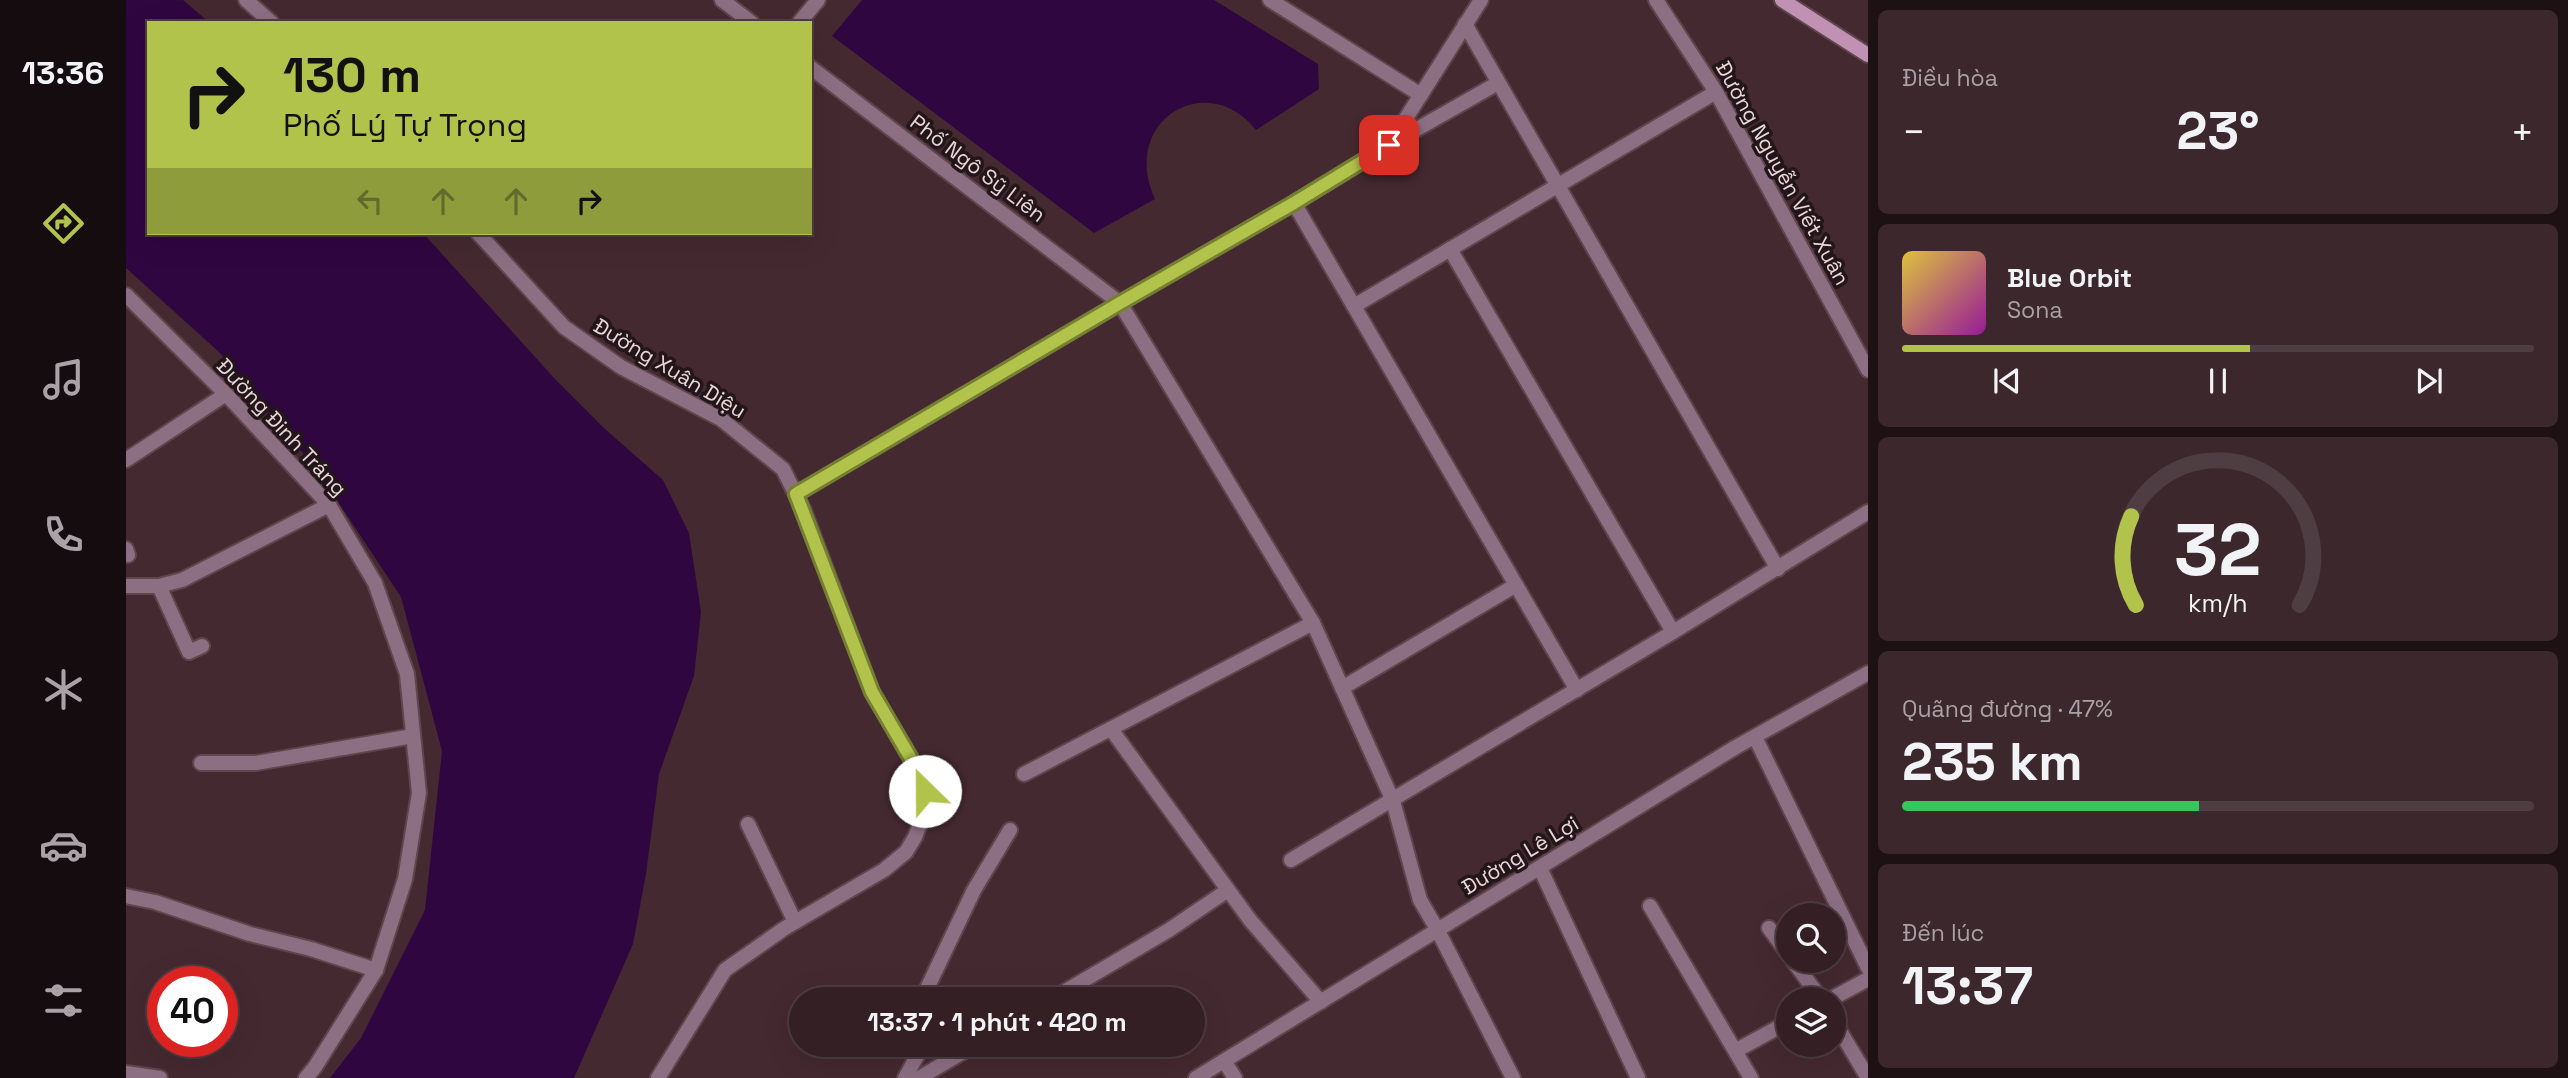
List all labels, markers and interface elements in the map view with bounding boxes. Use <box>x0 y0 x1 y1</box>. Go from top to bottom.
text: 130 m <box>283 44 421 106</box>
icon: right <box>168 49 259 140</box>
text: 13:36 <box>22 53 104 93</box>
street label: Đường Nguyễn Viết Xuân <box>1710 56 1856 290</box>
text: Điều hòa <box>1902 63 1998 93</box>
text: 23° <box>2177 98 2260 164</box>
text: Phố Lý Tự Trọng <box>283 105 527 145</box>
street label: Phố Ngô Sỹ Liên <box>905 108 1051 228</box>
text: − <box>1902 108 1926 156</box>
text: + <box>2510 108 2534 156</box>
pin <box>1359 115 1419 175</box>
icon: arrive <box>1370 126 1408 164</box>
icon: left <box>351 182 389 220</box>
icon: ahead <box>424 182 462 220</box>
icon: ahead <box>497 182 535 220</box>
icon: right <box>570 182 608 220</box>
icon: directions <box>39 199 88 248</box>
text: Blue Orbit <box>2007 261 2132 295</box>
text: Sona <box>2007 295 2063 325</box>
street label: Đường Xuân Diệu <box>589 312 751 424</box>
street label: Đường Đinh Tráng <box>211 352 353 502</box>
icon: music <box>39 355 88 404</box>
icon: previous <box>1988 362 2026 400</box>
icon: pause <box>2199 362 2237 400</box>
icon: next <box>2410 362 2448 400</box>
text: 32 <box>2174 503 2262 596</box>
icon: phone <box>39 510 88 559</box>
text: km/h <box>2188 587 2248 619</box>
icon: climate <box>39 665 88 714</box>
text: Quãng đường · 47% <box>1902 694 2113 724</box>
text: 235 km <box>1902 729 2083 795</box>
position arrow <box>888 754 962 828</box>
street label: Đường Lê Lợi <box>1457 810 1583 900</box>
icon: car <box>39 821 88 870</box>
map controls <box>1776 903 1846 1057</box>
button: search <box>1776 903 1846 973</box>
text: Đến lúc <box>1902 918 1984 948</box>
text: 13:37 <box>1902 953 2033 1019</box>
speed limit sign: 40 <box>147 966 238 1057</box>
icon: filters <box>39 976 88 1025</box>
button: layers <box>1776 987 1846 1057</box>
text: 13:37 · 1 phút · 420 m <box>867 1005 1127 1039</box>

